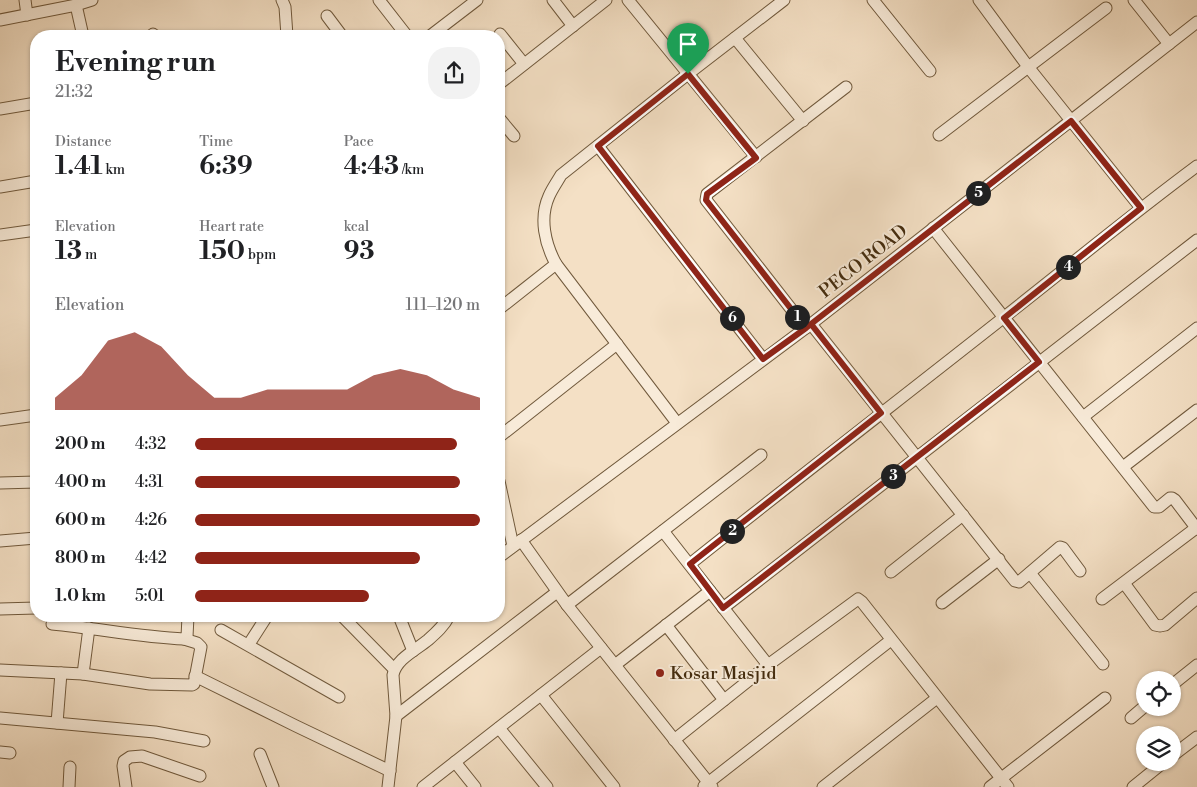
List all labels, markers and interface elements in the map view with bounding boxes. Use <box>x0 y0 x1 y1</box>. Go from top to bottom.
pin <box>667 23 709 74</box>
icon: arrive <box>674 30 702 58</box>
text: Evening run <box>55 45 216 80</box>
button: share <box>428 47 480 99</box>
text: 21:32 <box>55 82 93 102</box>
text: Distance <box>55 133 112 151</box>
text: Time <box>199 133 233 151</box>
text: Pace <box>344 133 374 151</box>
text: 1.41 <box>55 151 103 182</box>
text: 6:39 <box>199 151 253 182</box>
text: 4:43 <box>344 151 399 182</box>
text: km <box>103 161 125 179</box>
text: /km <box>399 161 424 179</box>
pin: 5 <box>966 180 990 206</box>
text: 5 <box>974 184 983 202</box>
text: Elevation <box>55 218 116 236</box>
text: Heart rate <box>199 218 264 236</box>
text: kcal <box>344 218 369 236</box>
street label: PECO ROAD <box>814 220 912 303</box>
text: 13 <box>55 236 82 267</box>
text: 150 <box>199 236 245 267</box>
text: 93 <box>344 236 374 267</box>
text: m <box>82 246 97 264</box>
text: bpm <box>245 246 276 264</box>
pin: 4 <box>1056 254 1080 280</box>
text: 4 <box>1064 258 1073 276</box>
text: Elevation <box>55 295 124 315</box>
text: 111–120 m <box>405 295 480 315</box>
pin: 1 <box>784 304 810 330</box>
pin: 6 <box>720 306 744 330</box>
text: 1 <box>794 308 801 326</box>
text: 6 <box>728 309 737 327</box>
text: 200 m <box>55 434 105 454</box>
text: 4:32 <box>135 434 166 454</box>
pin: 3 <box>880 464 906 488</box>
text: 3 <box>889 467 898 485</box>
text: 400 m <box>55 472 106 492</box>
text: 4:31 <box>135 472 163 492</box>
text: 600 m <box>55 510 105 530</box>
text: 4:26 <box>135 510 167 530</box>
pin: 2 <box>720 518 744 544</box>
text: 2 <box>728 522 737 540</box>
text: 800 m <box>55 548 106 568</box>
text: 4:42 <box>135 548 167 568</box>
text: 1.0 km <box>55 586 106 606</box>
text: 5:01 <box>135 586 164 606</box>
place label: Kosar Masjid <box>670 662 777 685</box>
marker: Kosar Masjid <box>654 667 666 679</box>
map controls <box>1136 671 1181 771</box>
button: locate <box>1136 671 1181 716</box>
button: layers <box>1136 726 1181 771</box>

